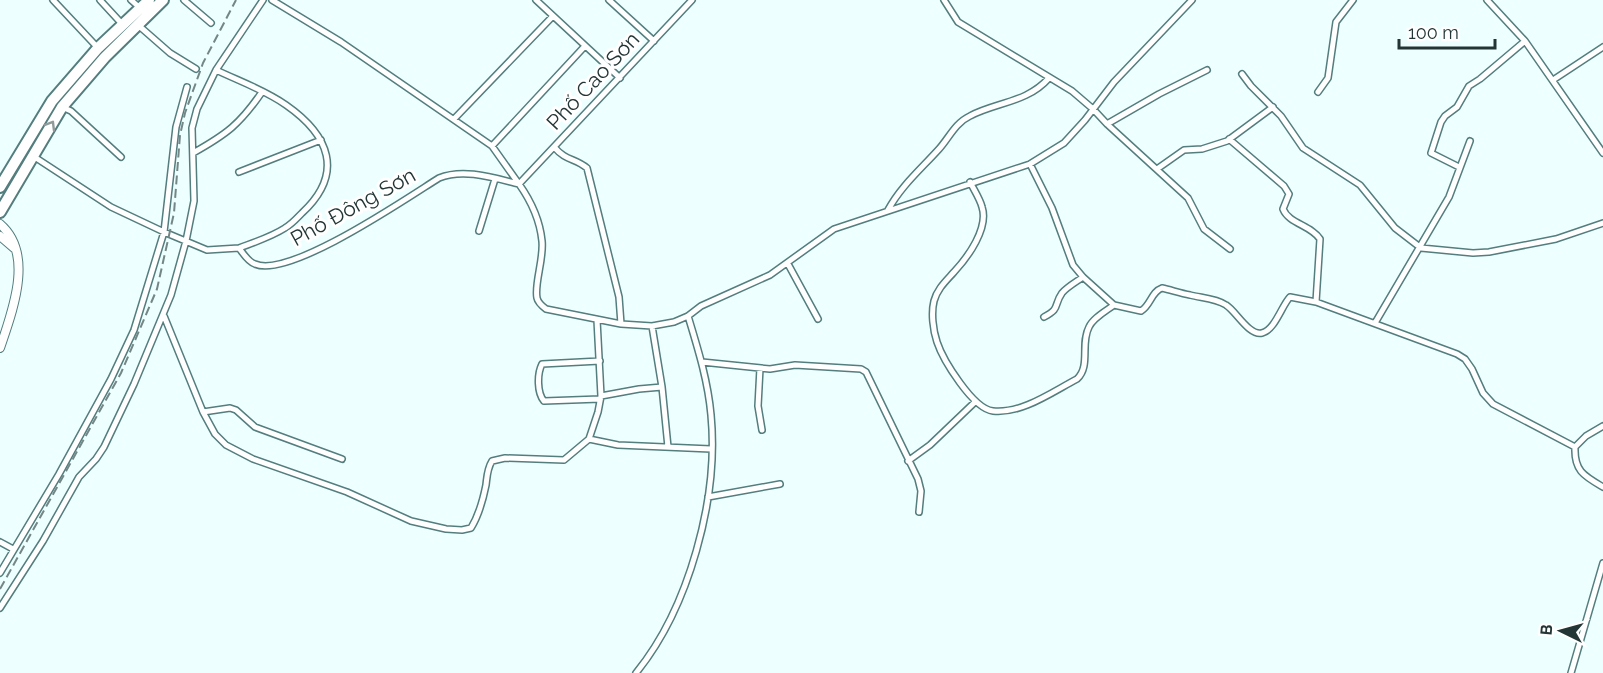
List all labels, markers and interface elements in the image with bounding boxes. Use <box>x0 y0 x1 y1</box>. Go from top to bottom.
scale bar <box>1399 12 1495 50</box>
text: 100 m <box>1408 22 1459 43</box>
street label: Phố Cao Sơn <box>541 27 644 135</box>
one-way arrow <box>44 121 56 131</box>
street label: Phố Đông Sơn <box>286 162 420 251</box>
north arrow <box>1531 601 1591 661</box>
text: B <box>1537 623 1557 636</box>

